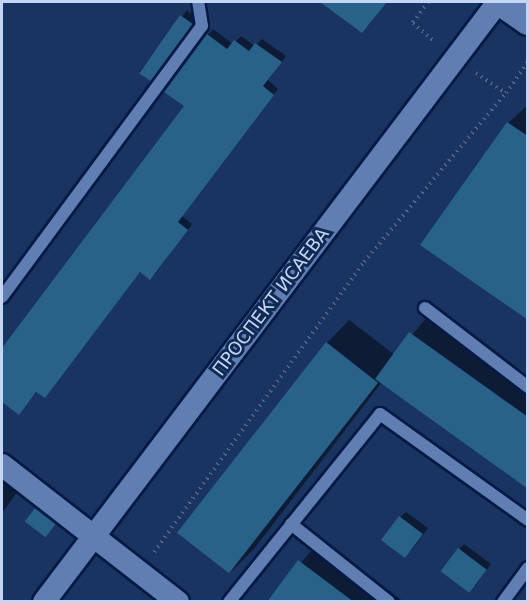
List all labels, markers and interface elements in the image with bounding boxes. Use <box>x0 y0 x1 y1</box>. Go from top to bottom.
street label: ПРОСПЕКТ ИСАЕВА <box>208 224 334 380</box>

